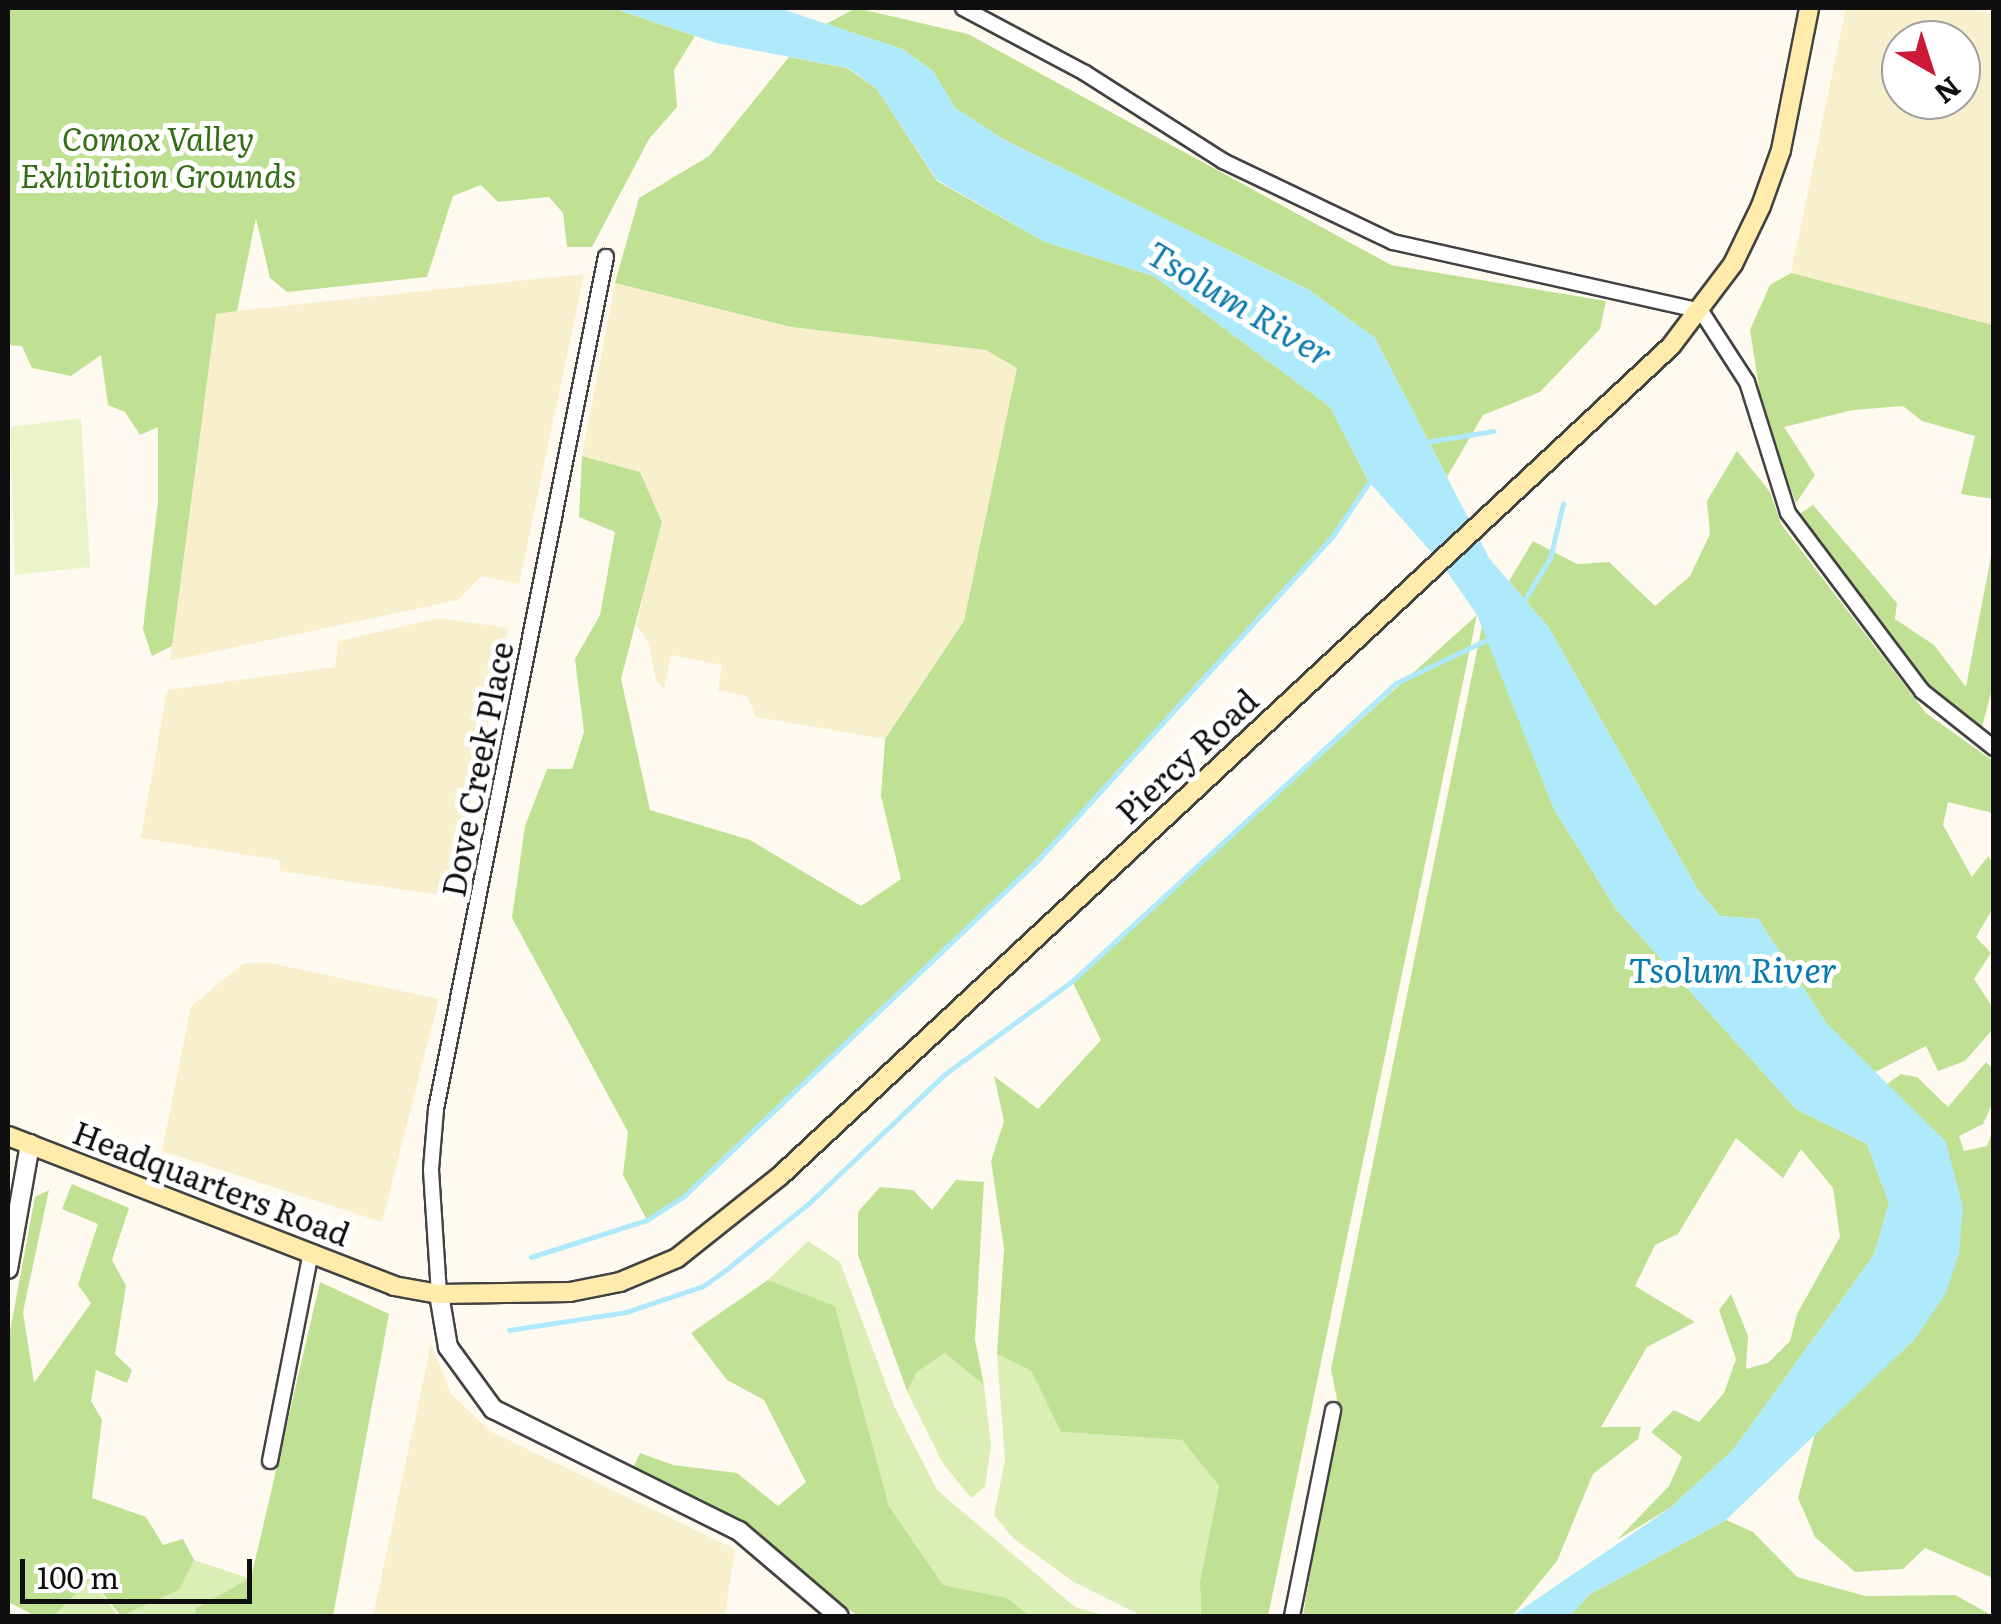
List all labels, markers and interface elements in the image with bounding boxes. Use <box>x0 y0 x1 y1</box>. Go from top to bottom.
north arrow <box>1881 20 1981 120</box>
text: N <box>1926 68 1971 115</box>
park label: Comox Valley Exhibition Grounds <box>20 119 296 194</box>
water label: Tsolum River <box>1141 230 1341 374</box>
street label: Dove Creek Place <box>432 638 520 900</box>
street label: Piercy Road <box>1107 680 1265 830</box>
water label: Tsolum River <box>1629 947 1837 989</box>
street label: Headquarters Road <box>68 1112 356 1252</box>
scale bar <box>25 1539 258 1601</box>
text: 100 m <box>37 1554 119 1598</box>

